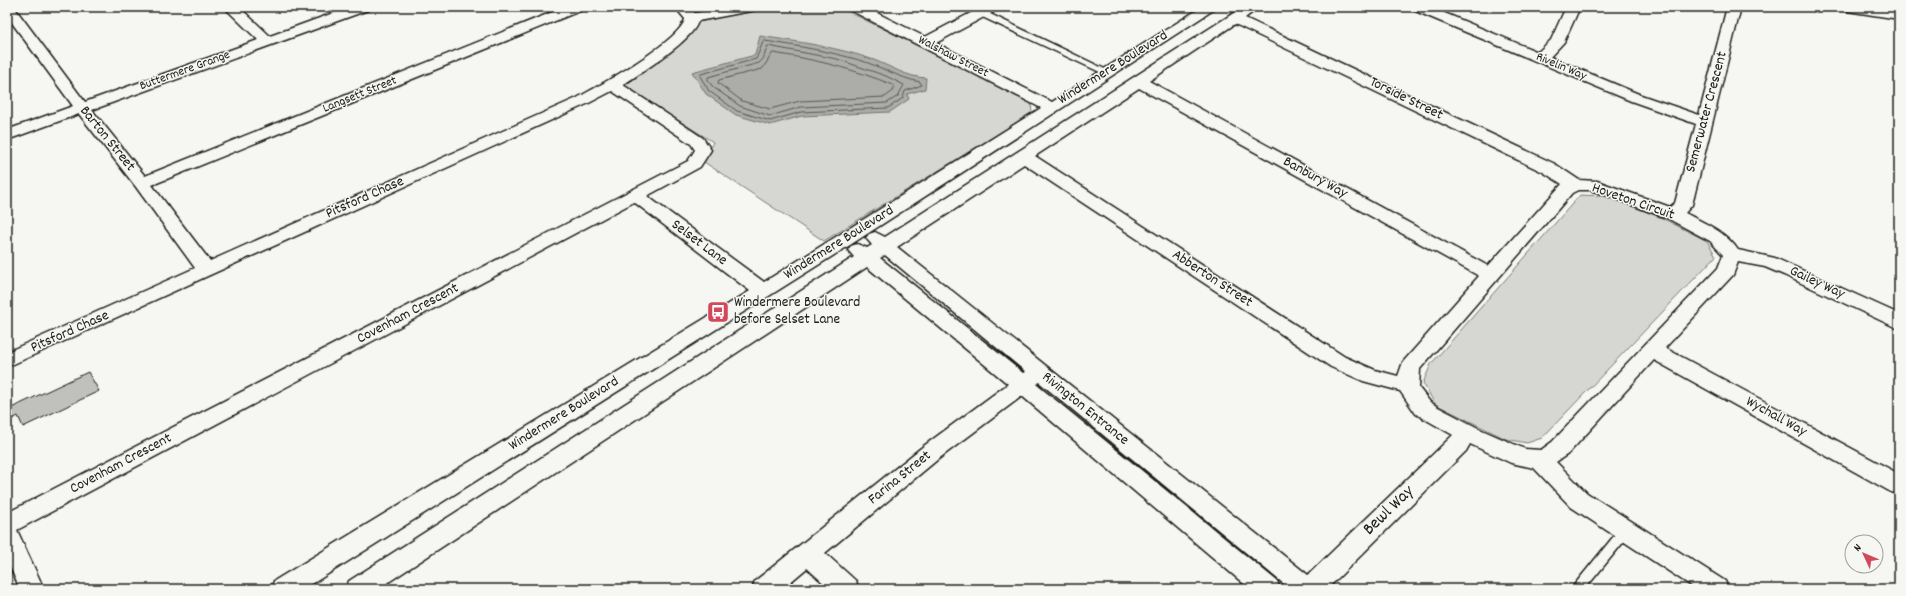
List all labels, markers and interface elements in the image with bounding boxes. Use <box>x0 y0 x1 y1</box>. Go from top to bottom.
street label: Windermere Boulevard <box>1054 25 1172 111</box>
street label: Walshaw Street <box>914 31 992 83</box>
street label: Buttermere Grange <box>137 46 233 96</box>
street label: Rivelin Way <box>1533 48 1590 86</box>
street label: Semerwater Crescent <box>1680 49 1734 175</box>
street label: Langsett Street <box>320 71 400 119</box>
street label: Torside Street <box>1365 72 1447 127</box>
street label: Barton Street <box>74 101 141 177</box>
street label: Banbury Way <box>1279 151 1352 205</box>
street label: Pitsford Chase <box>322 171 408 225</box>
street label: Hoveton Circuit <box>1589 178 1678 227</box>
street label: Windermere Boulevard <box>780 200 898 286</box>
street label: Selset Lane <box>666 215 732 272</box>
street label: Abberton Street <box>1167 245 1257 314</box>
street label: Gailey Way <box>1786 261 1849 306</box>
street label: Covenham Crescent <box>353 278 463 350</box>
place label: Windermere Boulevard before Selset Lane <box>734 292 860 331</box>
bus stop icon: Windermere Boulevard before Selset Lane <box>705 299 731 325</box>
street label: Pitsford Chase <box>27 305 113 359</box>
street label: Rivington Entrance <box>1037 367 1134 451</box>
street label: Windermere Boulevard <box>505 371 623 457</box>
street label: Wychall Way <box>1741 391 1811 443</box>
street label: Covenham Crescent <box>66 428 176 500</box>
street label: Farina Street <box>864 445 937 510</box>
street label: Bewl Way <box>1358 480 1421 542</box>
north arrow <box>1844 534 1884 574</box>
text: N <box>1851 541 1866 556</box>

